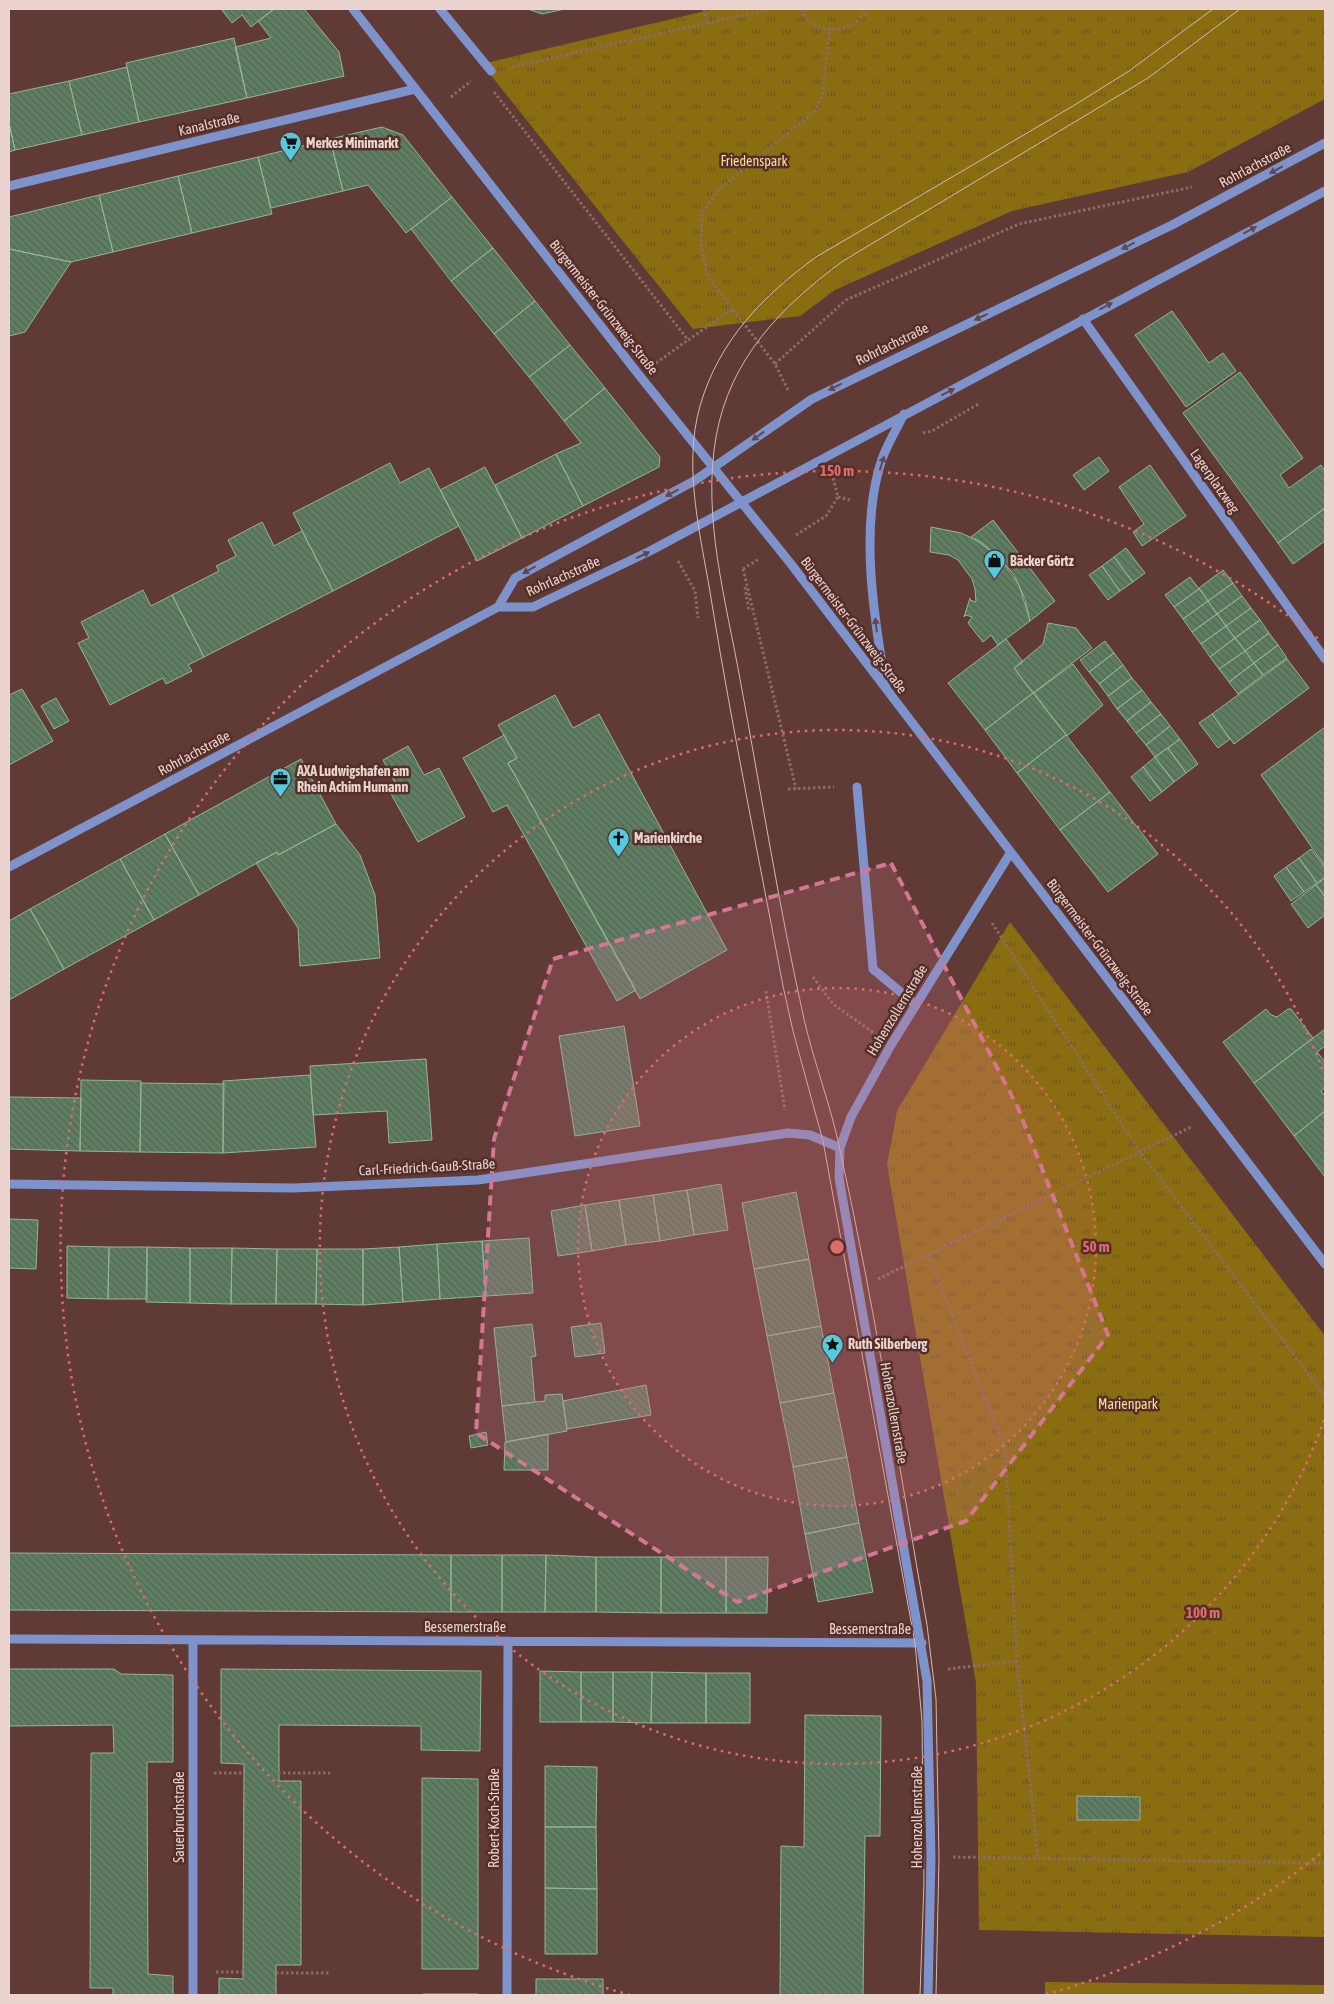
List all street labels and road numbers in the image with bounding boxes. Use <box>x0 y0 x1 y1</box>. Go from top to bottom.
street label: Kanalstraße <box>177 109 241 139</box>
street label: Rohrlachstraße <box>1216 139 1294 191</box>
street label: Bürgermeister-Grünzweig-Straße <box>546 236 662 378</box>
street label: Rohrlachstraße <box>853 320 931 368</box>
street label: Lagerplatzweg <box>1187 446 1243 516</box>
street label: Rohrlachstraße <box>524 553 602 599</box>
street label: Bürgermeister-Grünzweig-Straße <box>798 554 910 696</box>
street label: Rohrlachstraße <box>155 727 233 779</box>
street label: Bürgermeister-Grünzweig-Straße <box>1044 876 1156 1018</box>
street label: Hohenzollernstraße <box>864 962 930 1058</box>
street label: Carl-Friedrich-Gauß-Straße <box>358 1155 496 1179</box>
street label: Hohenzollernstraße <box>877 1361 911 1465</box>
street label: Bessemerstraße <box>424 1619 506 1635</box>
street label: Bessemerstraße <box>829 1621 911 1637</box>
street label: Hohenzollernstraße <box>909 1766 925 1868</box>
street label: Robert-Koch-Straße <box>486 1768 502 1868</box>
street label: Sauerbruchstraße <box>171 1771 187 1863</box>

